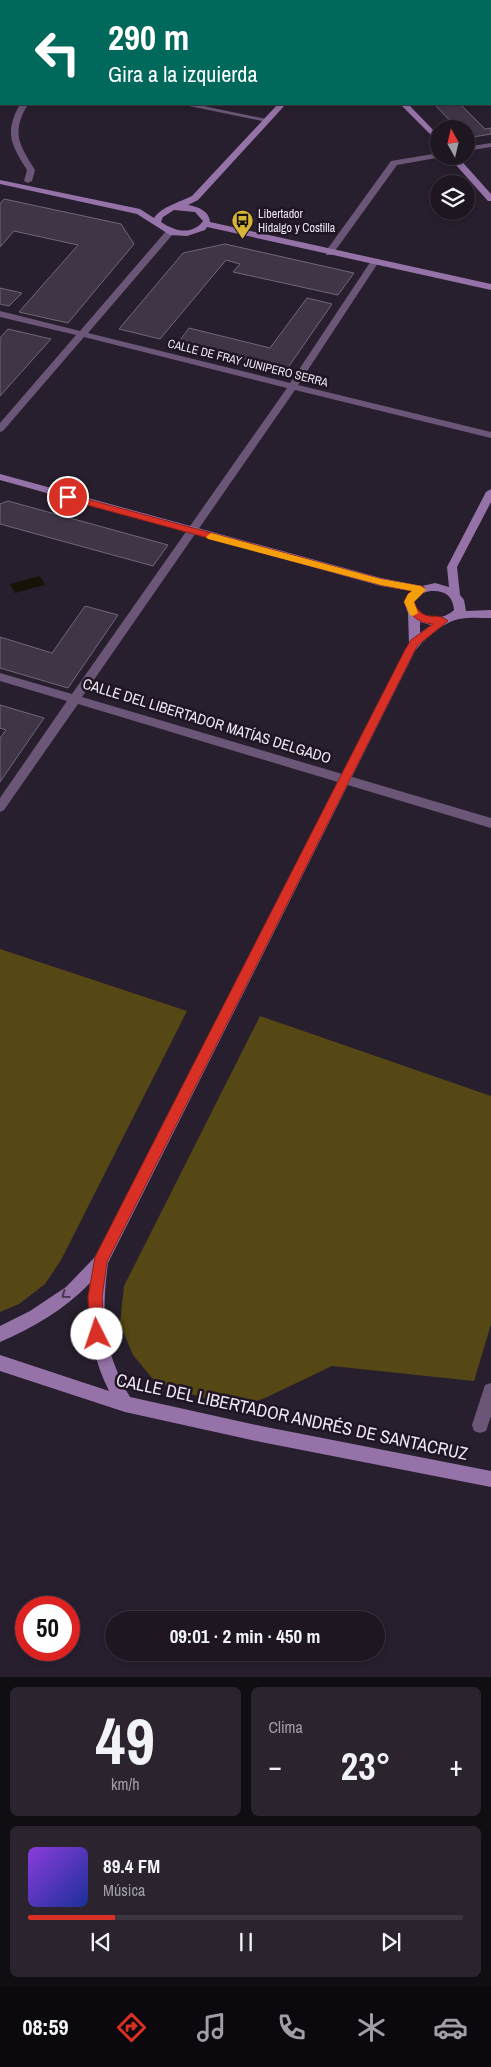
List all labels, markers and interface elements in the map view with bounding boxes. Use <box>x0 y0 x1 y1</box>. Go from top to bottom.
text: 290 m <box>108 14 189 61</box>
icon: left <box>25 20 90 85</box>
text: Gira a la izquierda <box>108 59 257 89</box>
north arrow <box>430 120 475 165</box>
map controls <box>430 120 475 220</box>
button: layers <box>430 175 475 220</box>
place label: Libertador Hidalgo y Costilla <box>258 206 336 236</box>
bus stop icon: Libertador Hidalgo y Costilla <box>230 209 254 240</box>
street label: CALLE DE FRAY JUNIPERO SERRA <box>166 335 330 391</box>
pin <box>47 476 89 518</box>
icon: arrive <box>54 483 82 511</box>
street label: CALLE DEL LIBERTADOR MATÍAS DELGADO <box>80 673 334 768</box>
one-way arrow <box>61 1289 71 1298</box>
position arrow <box>70 1307 122 1359</box>
street label: CALLE DEL LIBERTADOR ANDRÉS DE SANTACRUZ <box>114 1367 470 1466</box>
speed limit sign: 50 <box>15 1596 80 1661</box>
text: 09:01 · 2 min · 450 m <box>170 1623 320 1649</box>
text: 49 <box>96 1697 155 1784</box>
text: Clima <box>269 1716 303 1738</box>
text: 23° <box>341 1741 391 1792</box>
text: − <box>269 1747 282 1785</box>
text: + <box>450 1747 463 1785</box>
text: km/h <box>111 1773 139 1795</box>
text: 89.4 FM <box>103 1853 160 1879</box>
text: Música <box>103 1879 145 1901</box>
icon: previous <box>87 1928 115 1956</box>
icon: pause <box>232 1928 260 1956</box>
icon: next <box>377 1928 405 1956</box>
icon: directions <box>114 2010 149 2045</box>
icon: music <box>194 2010 229 2045</box>
icon: phone <box>274 2010 309 2045</box>
icon: climate <box>354 2010 389 2045</box>
icon: car <box>433 2010 468 2045</box>
text: 08:59 <box>22 2012 69 2042</box>

